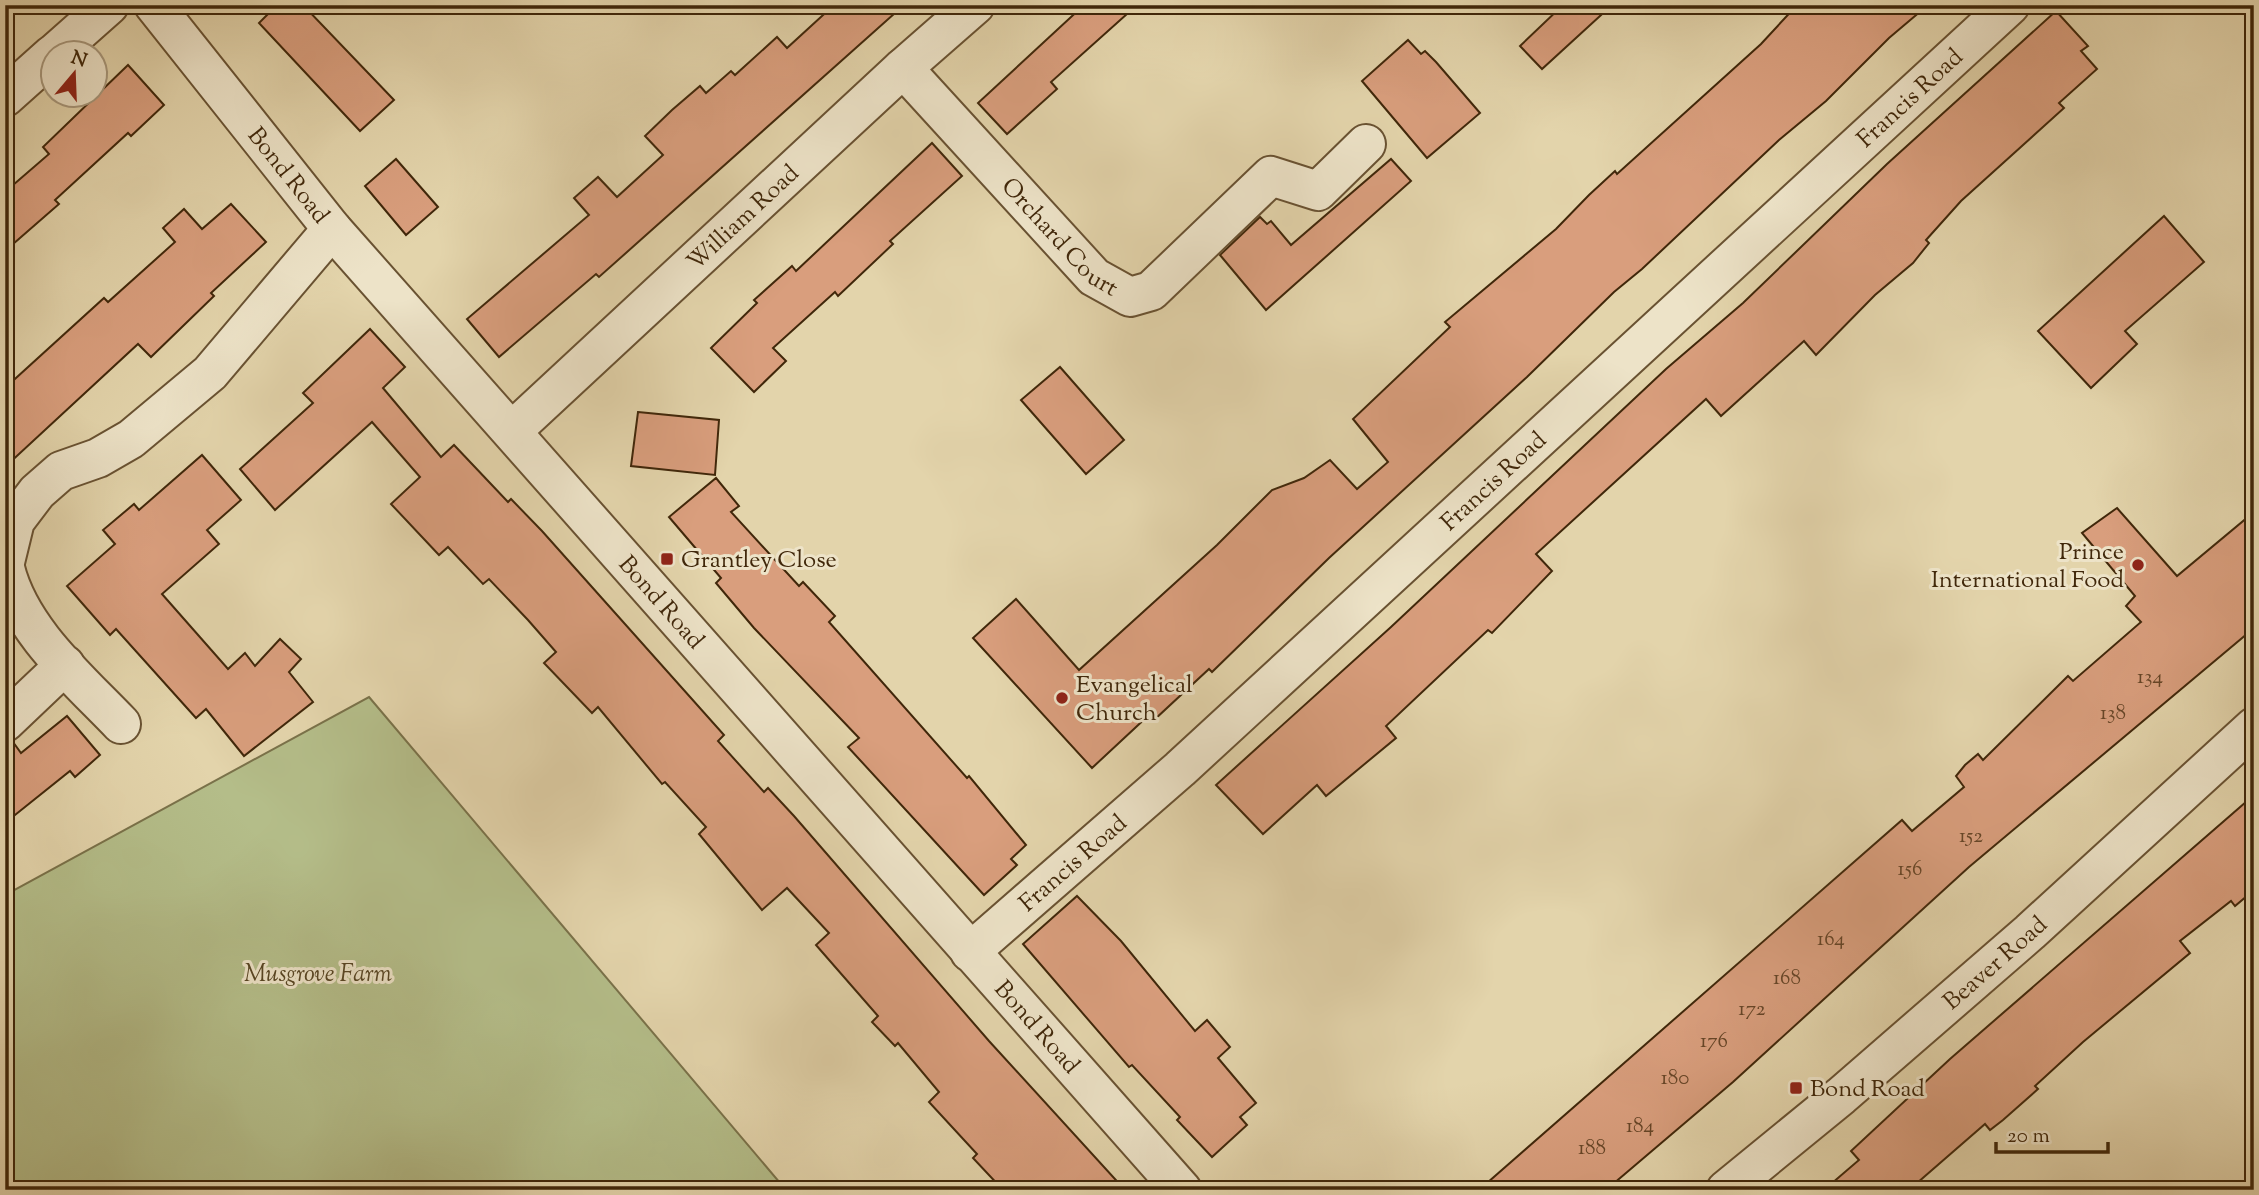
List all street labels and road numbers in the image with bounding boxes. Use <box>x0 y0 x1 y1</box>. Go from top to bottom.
street label: Francis Road <box>1850 41 1972 157</box>
street label: Bond Road <box>238 121 337 232</box>
street label: William Road <box>680 157 808 279</box>
street label: Orchard Court <box>992 171 1124 306</box>
street label: Francis Road <box>1434 424 1555 540</box>
street label: Bond Road <box>610 549 711 658</box>
street label: Francis Road <box>1012 807 1136 921</box>
street label: Beaver Road <box>1936 909 2056 1019</box>
street label: Bond Road <box>985 974 1087 1083</box>

